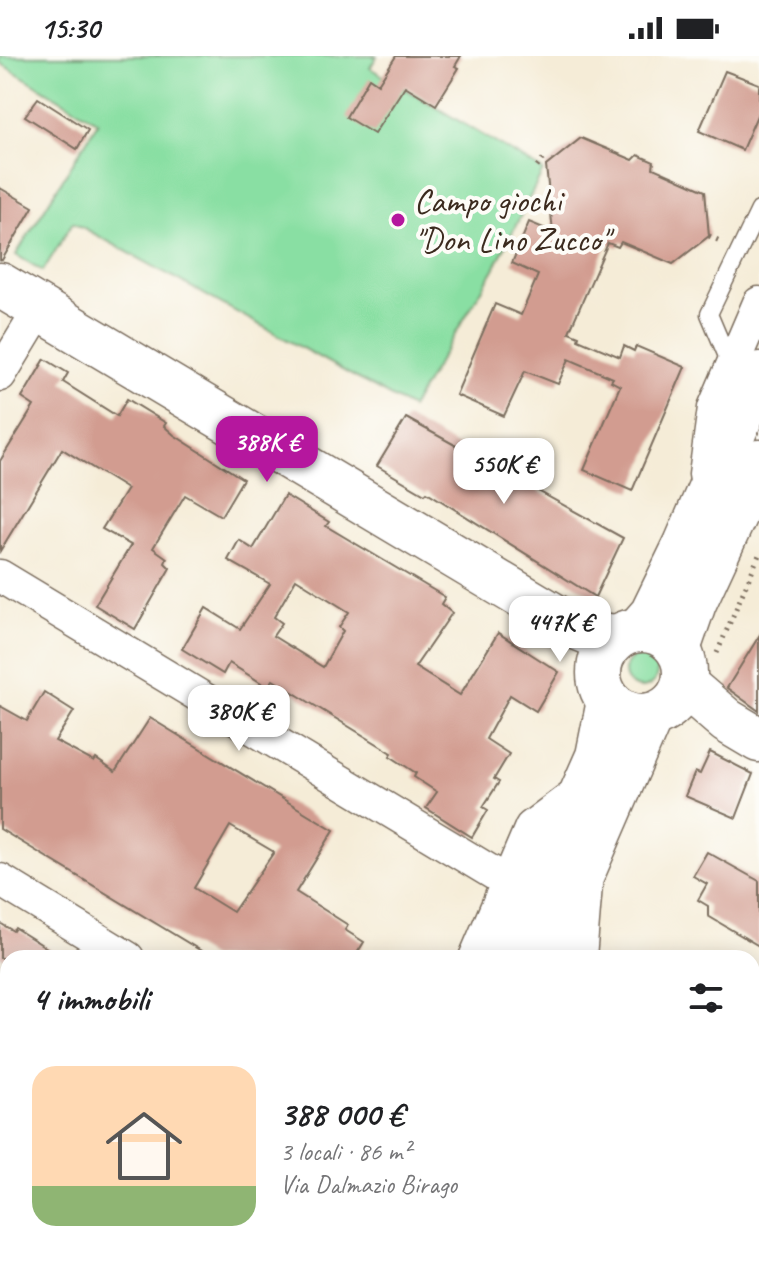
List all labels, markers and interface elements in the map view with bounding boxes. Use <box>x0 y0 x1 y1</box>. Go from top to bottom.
text: 15:30 <box>40 9 99 47</box>
place label: Campo giochi "Don Lino Zucco" <box>414 179 615 261</box>
marker: Campo giochi "Don Lino Zucco" <box>389 211 407 229</box>
pin: 388K € <box>202 416 332 484</box>
text: 388K € <box>234 425 300 458</box>
pin: 550K € <box>439 438 569 506</box>
text: 550K € <box>471 447 537 480</box>
pin: 447K € <box>495 596 625 664</box>
text: 447K € <box>527 605 593 638</box>
pin: 380K € <box>174 685 304 753</box>
text: 380K € <box>206 694 272 727</box>
icon: filters <box>684 976 728 1020</box>
text: 4 immobili <box>32 977 149 1020</box>
text: 388 000 € <box>280 1092 404 1135</box>
icon: home <box>96 1098 192 1194</box>
text: 3 locali · 86 m² <box>280 1135 410 1168</box>
text: Via Dalmazio Birago <box>280 1168 457 1201</box>

